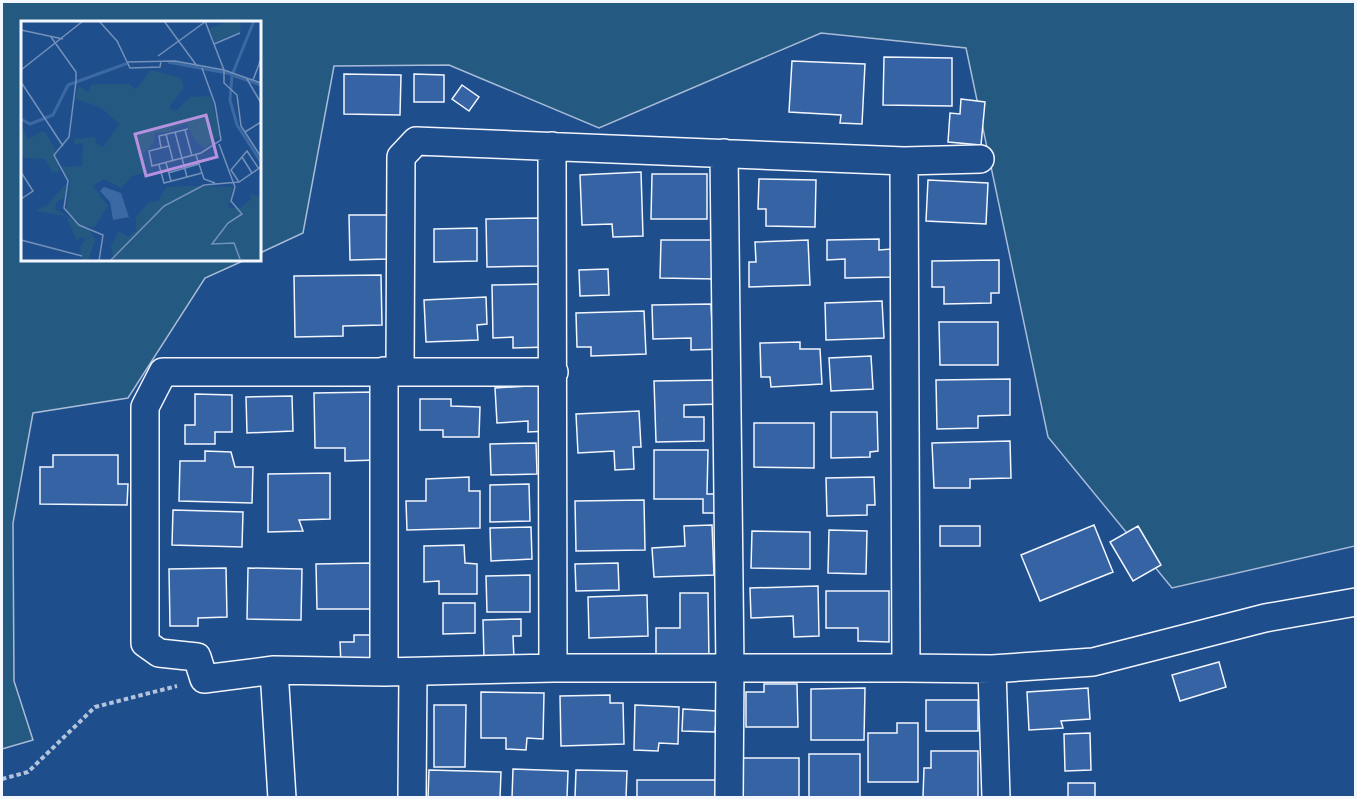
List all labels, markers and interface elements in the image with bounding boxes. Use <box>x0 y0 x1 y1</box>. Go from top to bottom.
inset map <box>21 21 261 261</box>

